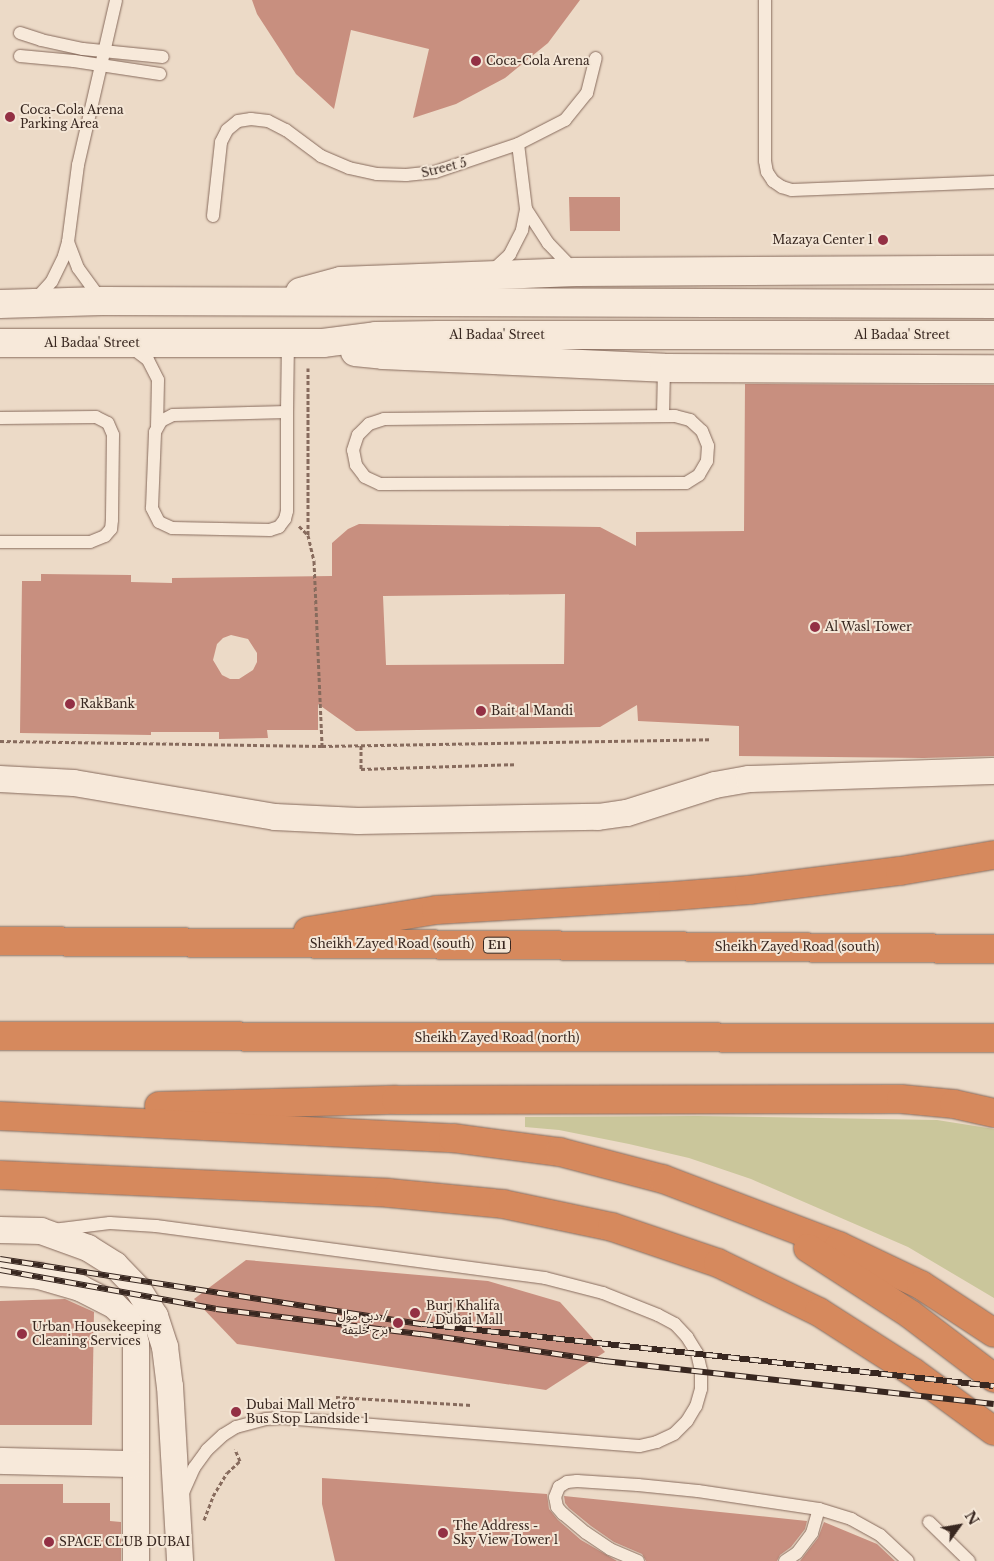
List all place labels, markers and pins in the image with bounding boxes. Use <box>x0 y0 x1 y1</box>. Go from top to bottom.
place label: Coca-Cola Arena <box>486 54 590 68</box>
marker: Coca-Cola Arena <box>470 55 482 67</box>
place label: Coca-Cola Arena Parking Area <box>20 103 124 131</box>
marker: Coca-Cola Arena Parking Area <box>4 111 16 123</box>
place label: Mazaya Center 1 <box>772 233 873 247</box>
marker: Mazaya Center 1 <box>877 234 889 246</box>
place label: Al Wasl Tower <box>825 620 913 634</box>
marker: Al Wasl Tower <box>809 621 821 633</box>
place label: RakBank <box>80 697 135 711</box>
marker: RakBank <box>64 698 76 710</box>
place label: Bait al Mandi <box>491 704 573 718</box>
marker: Bait al Mandi <box>475 705 487 717</box>
place label: Burj Khalifa / Dubai Mall <box>426 1299 503 1327</box>
marker: Burj Khalifa / Dubai Mall <box>408 1306 422 1320</box>
place label: دبي مول / برج خليفة <box>338 1309 388 1337</box>
marker: دبي مول / برج خليفة <box>392 1317 404 1329</box>
place label: Urban Housekeeping Cleaning Services <box>32 1320 161 1348</box>
marker: Urban Housekeeping Cleaning Services <box>16 1328 28 1340</box>
place label: Dubai Mall Metro Bus Stop Landside 1 <box>246 1398 369 1426</box>
marker: Dubai Mall Metro Bus Stop Landside 1 <box>230 1406 242 1418</box>
place label: The Address - Sky View Tower 1 <box>453 1519 560 1547</box>
marker: The Address - Sky View Tower 1 <box>437 1527 449 1539</box>
place label: SPACE CLUB DUBAI <box>59 1535 190 1549</box>
marker: SPACE CLUB DUBAI <box>43 1536 55 1548</box>

